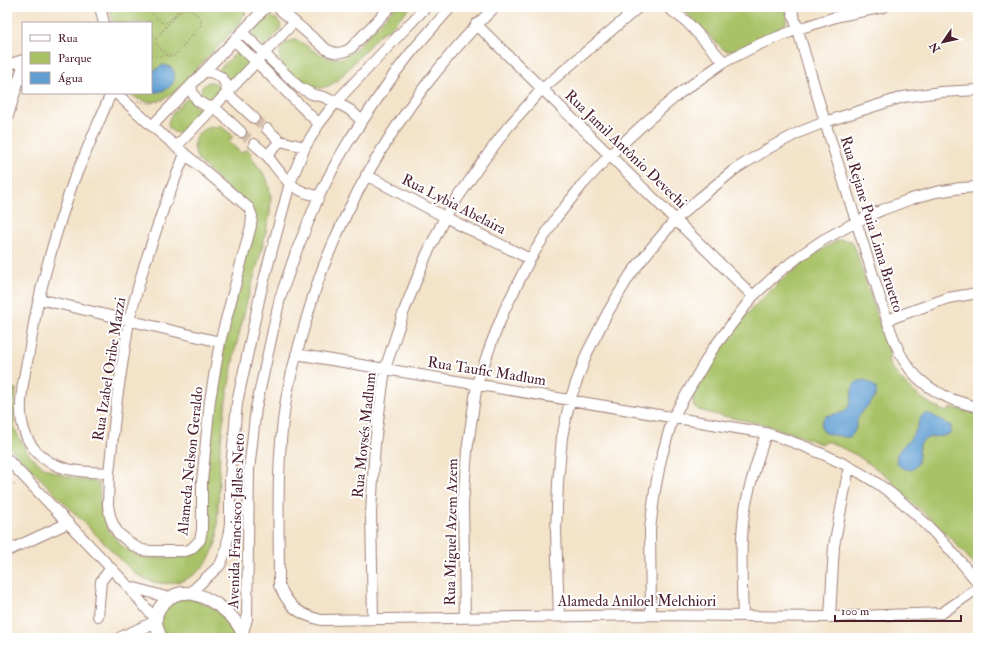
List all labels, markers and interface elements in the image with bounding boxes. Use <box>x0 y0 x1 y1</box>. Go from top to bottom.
legend <box>22 22 152 94</box>
north arrow <box>923 22 963 62</box>
text: Rua <box>58 31 79 46</box>
text: N <box>926 39 944 56</box>
text: Parque <box>58 51 92 66</box>
text: Água <box>57 71 84 86</box>
street label: Rua Jamil Antônio Devechi <box>560 86 691 213</box>
street label: Rua Rejane Puia Lima Bruetto <box>836 134 907 315</box>
street label: Rua Lybia Abelaira <box>398 170 510 239</box>
street label: Rua Izabel Oribe Mazzi <box>89 296 130 442</box>
street label: Rua Taufic Madlum <box>426 353 548 390</box>
street label: Rua Moysés Madlum <box>348 371 381 499</box>
street label: Alameda Nelson Geraldo <box>173 386 208 537</box>
street label: Avenida Francisco Jalles Neto <box>224 433 250 610</box>
street label: Rua Miguel Azem Azem <box>441 458 462 606</box>
street label: Alameda Aniloel Melchiori <box>557 592 716 611</box>
scale bar <box>835 597 961 623</box>
text: 100 m <box>841 604 870 619</box>

